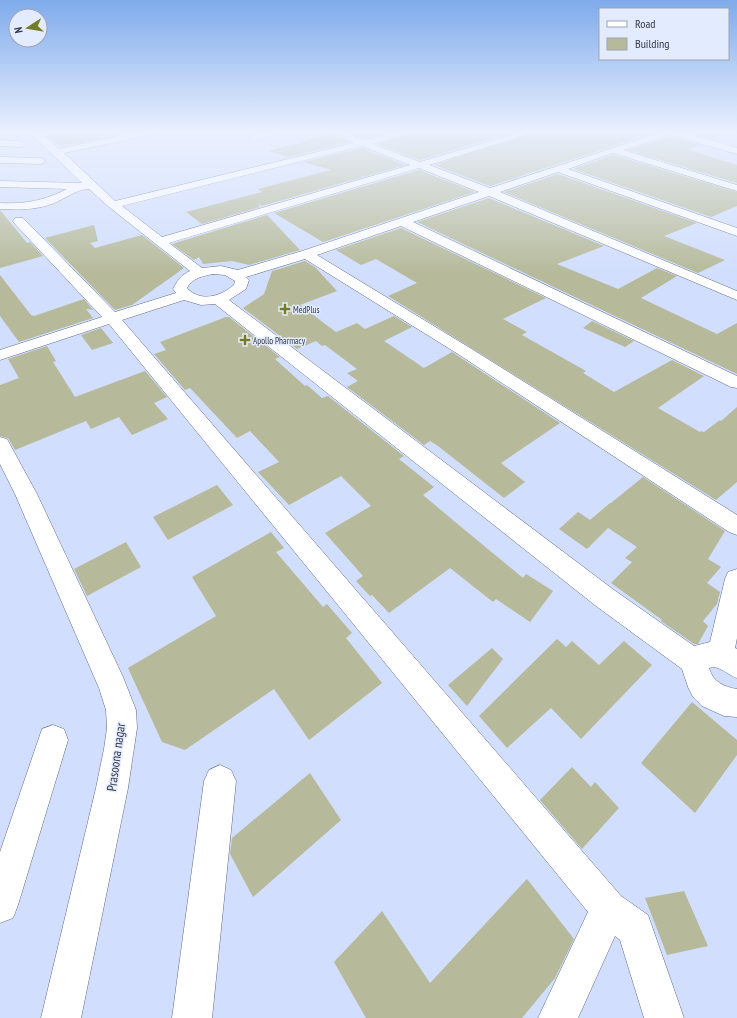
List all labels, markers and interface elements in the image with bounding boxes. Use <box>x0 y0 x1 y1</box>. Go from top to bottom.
north arrow <box>8 8 48 48</box>
legend <box>599 8 729 60</box>
text: Road <box>635 16 655 31</box>
text: N <box>11 26 26 34</box>
text: Building <box>635 36 670 51</box>
marker: MedPlus <box>280 304 290 314</box>
place label: MedPlus <box>293 304 319 315</box>
marker: Apollo Pharmacy <box>240 335 250 345</box>
place label: Apollo Pharmacy <box>253 335 306 346</box>
street label: Prasoona nagar <box>103 721 129 792</box>

